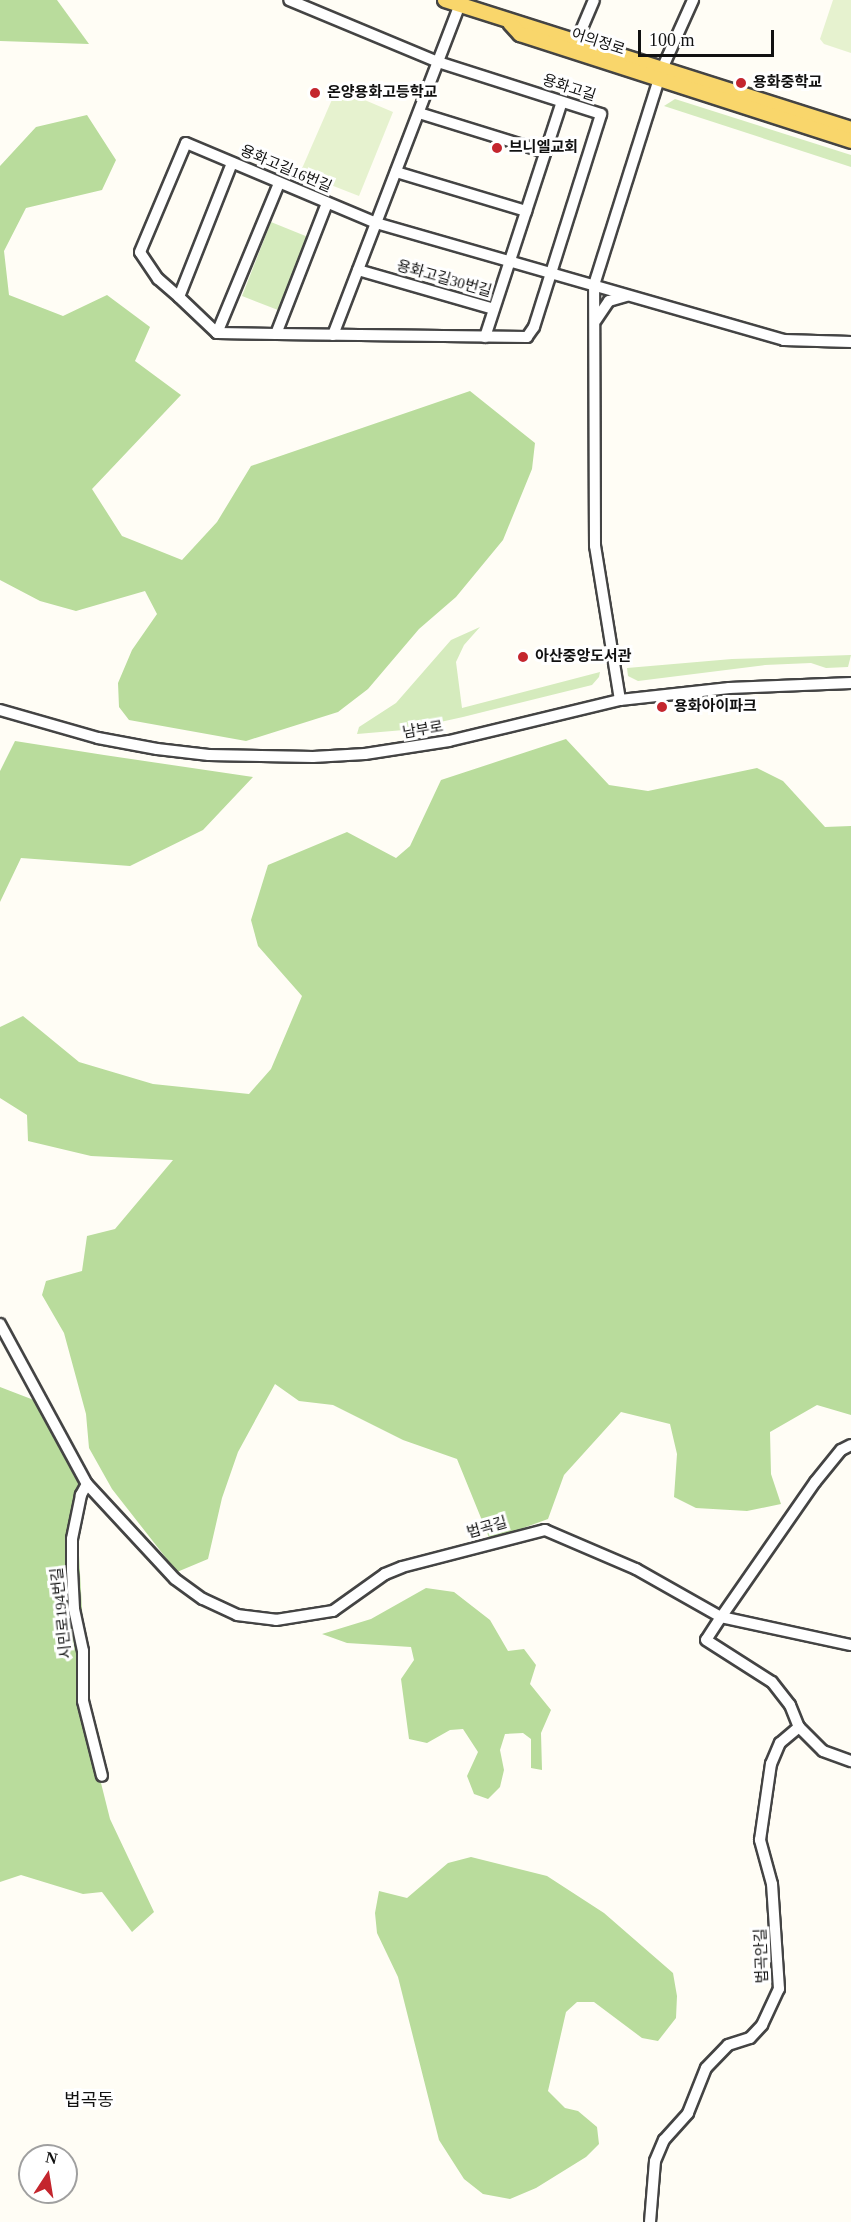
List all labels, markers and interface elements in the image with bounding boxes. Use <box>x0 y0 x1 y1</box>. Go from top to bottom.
scale bar <box>641 18 778 56</box>
street label: 어의정로 <box>569 25 627 59</box>
text: 100 m <box>649 30 695 50</box>
street label: 용화고길 <box>540 71 598 105</box>
place label: 용화중학교 <box>753 74 822 92</box>
marker: 용화중학교 <box>734 76 748 90</box>
place label: 온양용화고등학교 <box>327 84 437 102</box>
marker: 온양용화고등학교 <box>308 86 322 100</box>
place label: 브니엘교회 <box>509 139 578 157</box>
marker: 브니엘교회 <box>490 141 504 155</box>
street label: 용화고길16번길 <box>237 142 335 196</box>
street label: 용화고길30번길 <box>395 257 493 301</box>
place label: 아산중앙도서관 <box>535 648 632 666</box>
marker: 아산중앙도서관 <box>516 650 530 664</box>
place label: 용화아이파크 <box>674 698 757 716</box>
marker: 용화아이파크 <box>655 700 669 714</box>
street label: 남부로 <box>401 718 445 742</box>
street label: 법곡길 <box>465 1514 509 1542</box>
street label: 시민로194번길 <box>48 1567 76 1659</box>
street label: 법곡안길 <box>752 1928 772 1984</box>
district label: 법곡동 <box>64 2089 114 2111</box>
north arrow <box>18 2144 78 2204</box>
text: N <box>44 2148 59 2167</box>

